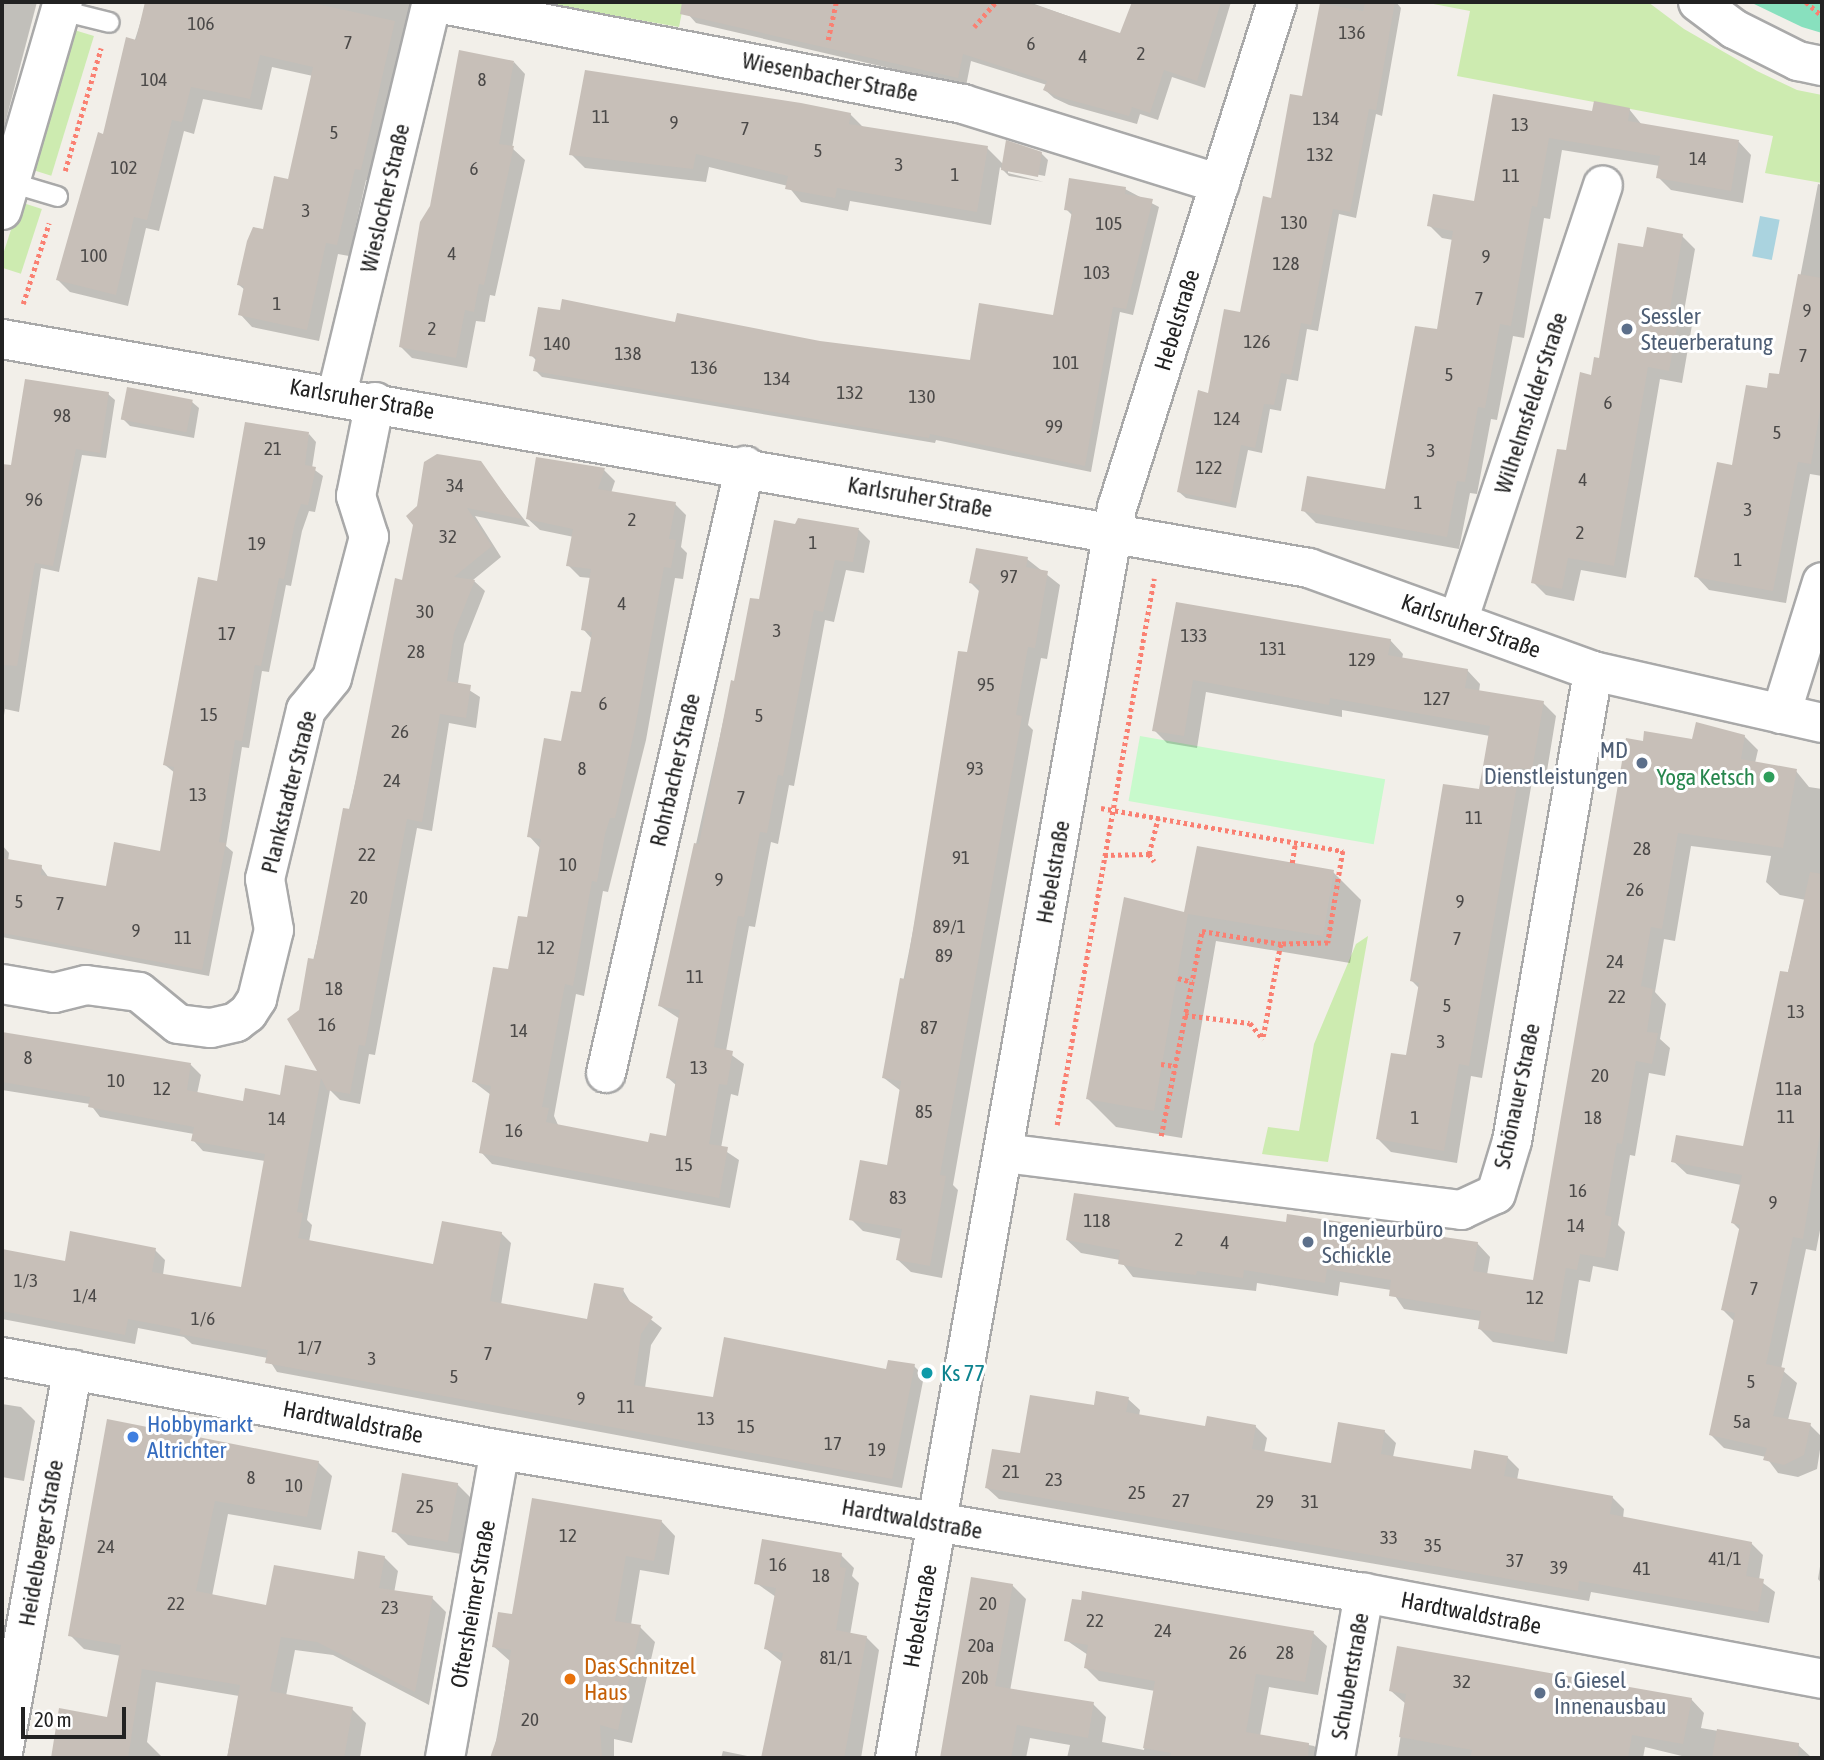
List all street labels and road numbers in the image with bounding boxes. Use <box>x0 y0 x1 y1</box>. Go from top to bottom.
street label: Wiesenbacher Straße <box>740 46 920 108</box>
street label: Wieslocher Straße <box>354 121 416 275</box>
street label: Hebelstraße <box>1149 266 1205 374</box>
street label: Wilhelmsfelder Straße <box>1489 309 1573 497</box>
street label: Karlsruher Straße <box>287 373 437 425</box>
street label: Karlsruher Straße <box>845 471 995 523</box>
street label: Karlsruher Straße <box>1397 588 1545 664</box>
street label: Rohrbacher Straße <box>644 691 706 849</box>
street label: Plankstadter Straße <box>255 708 323 876</box>
street label: Hebelstraße <box>1030 818 1076 926</box>
street label: Schönauer Straße <box>1488 1021 1546 1171</box>
street label: Hardtwaldstraße <box>281 1395 425 1449</box>
street label: Heidelberger Straße <box>13 1458 69 1628</box>
street label: Hardtwaldstraße <box>840 1493 984 1545</box>
street label: Oftersheimer Straße <box>445 1518 501 1690</box>
street label: Hebelstraße <box>897 1562 943 1670</box>
street label: Hardtwaldstraße <box>1399 1586 1543 1640</box>
street label: Schubertstraße <box>1325 1611 1375 1741</box>

